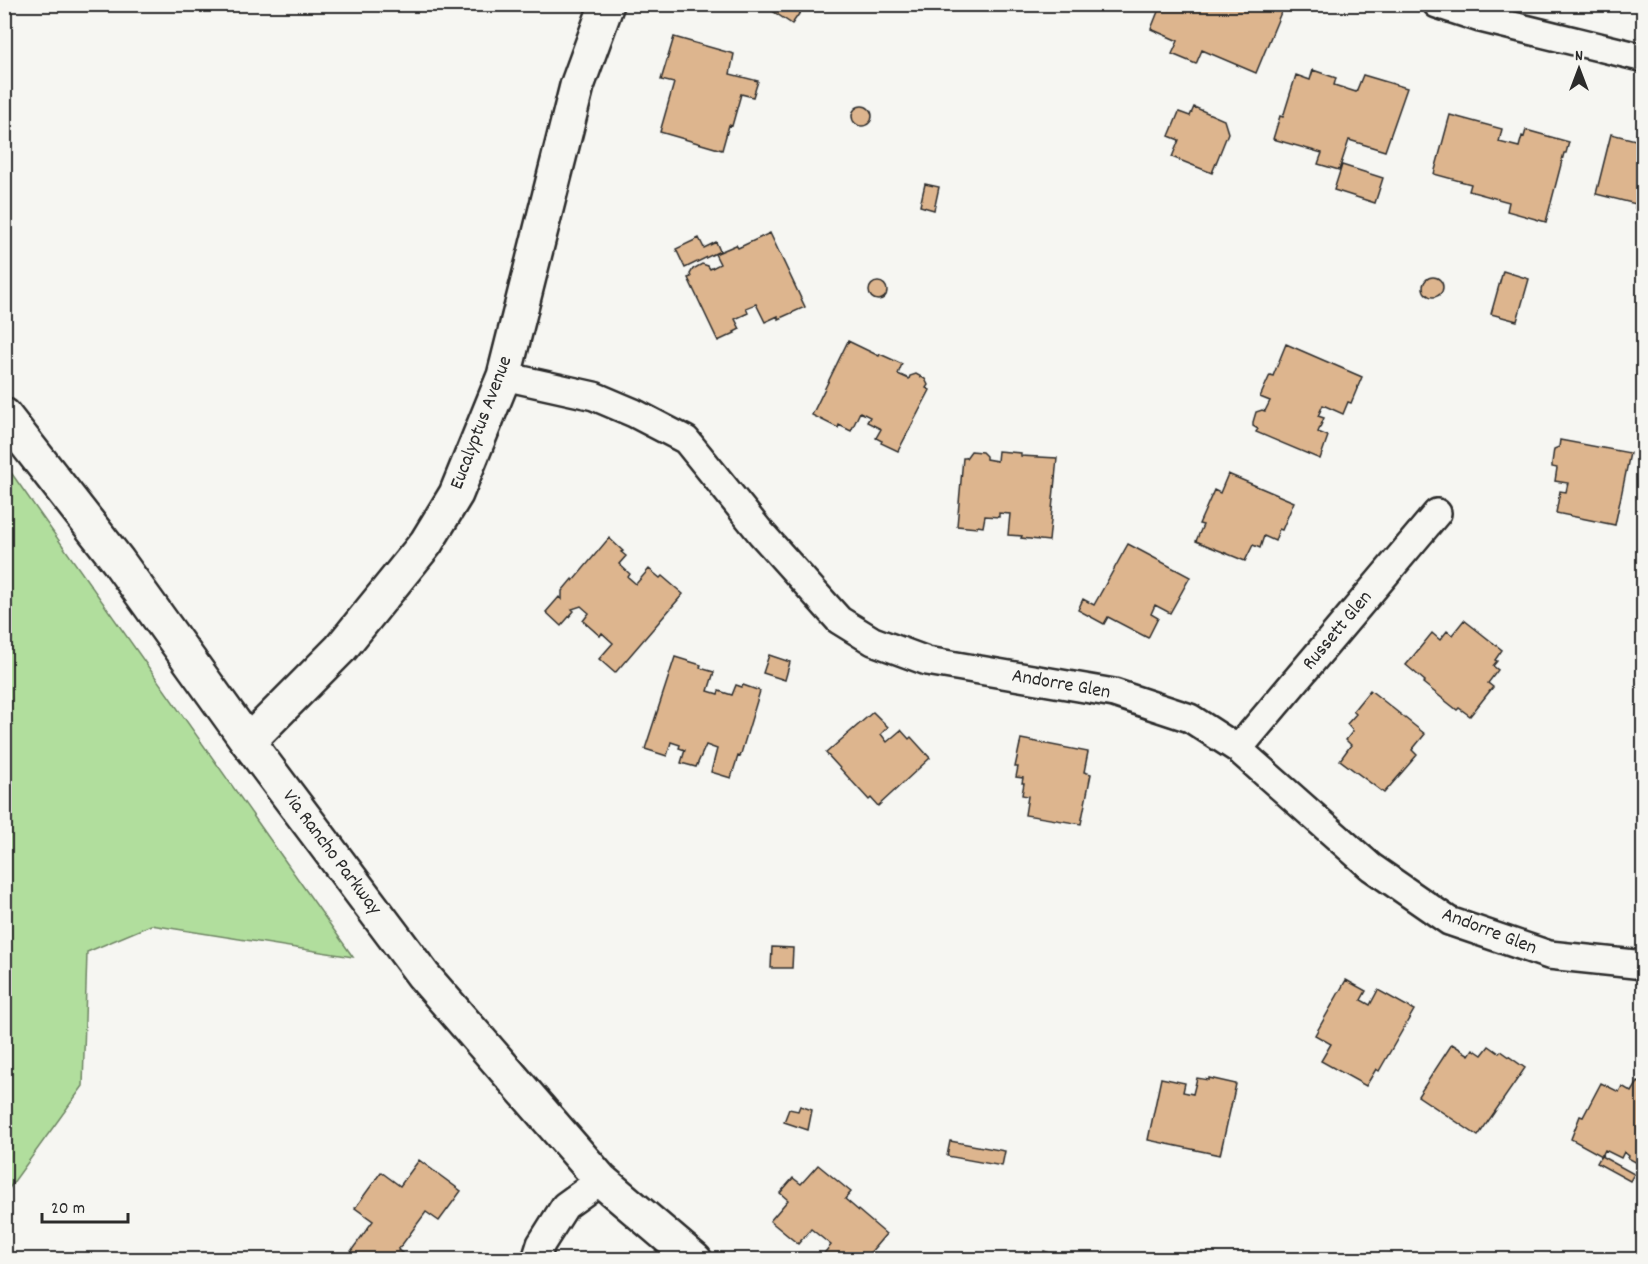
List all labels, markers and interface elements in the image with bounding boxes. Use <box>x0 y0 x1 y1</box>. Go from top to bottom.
north arrow <box>1549 39 1609 99</box>
text: N <box>1575 45 1583 68</box>
street label: Eucalyptus Avenue <box>444 352 520 494</box>
street label: Russett Glen <box>1296 585 1380 677</box>
street label: Andorre Glen <box>1010 663 1112 707</box>
street label: Via Rancho Parkway <box>274 784 388 922</box>
street label: Andorre Glen <box>1438 901 1540 963</box>
scale bar <box>42 1186 128 1224</box>
text: 20 m <box>51 1197 85 1222</box>

